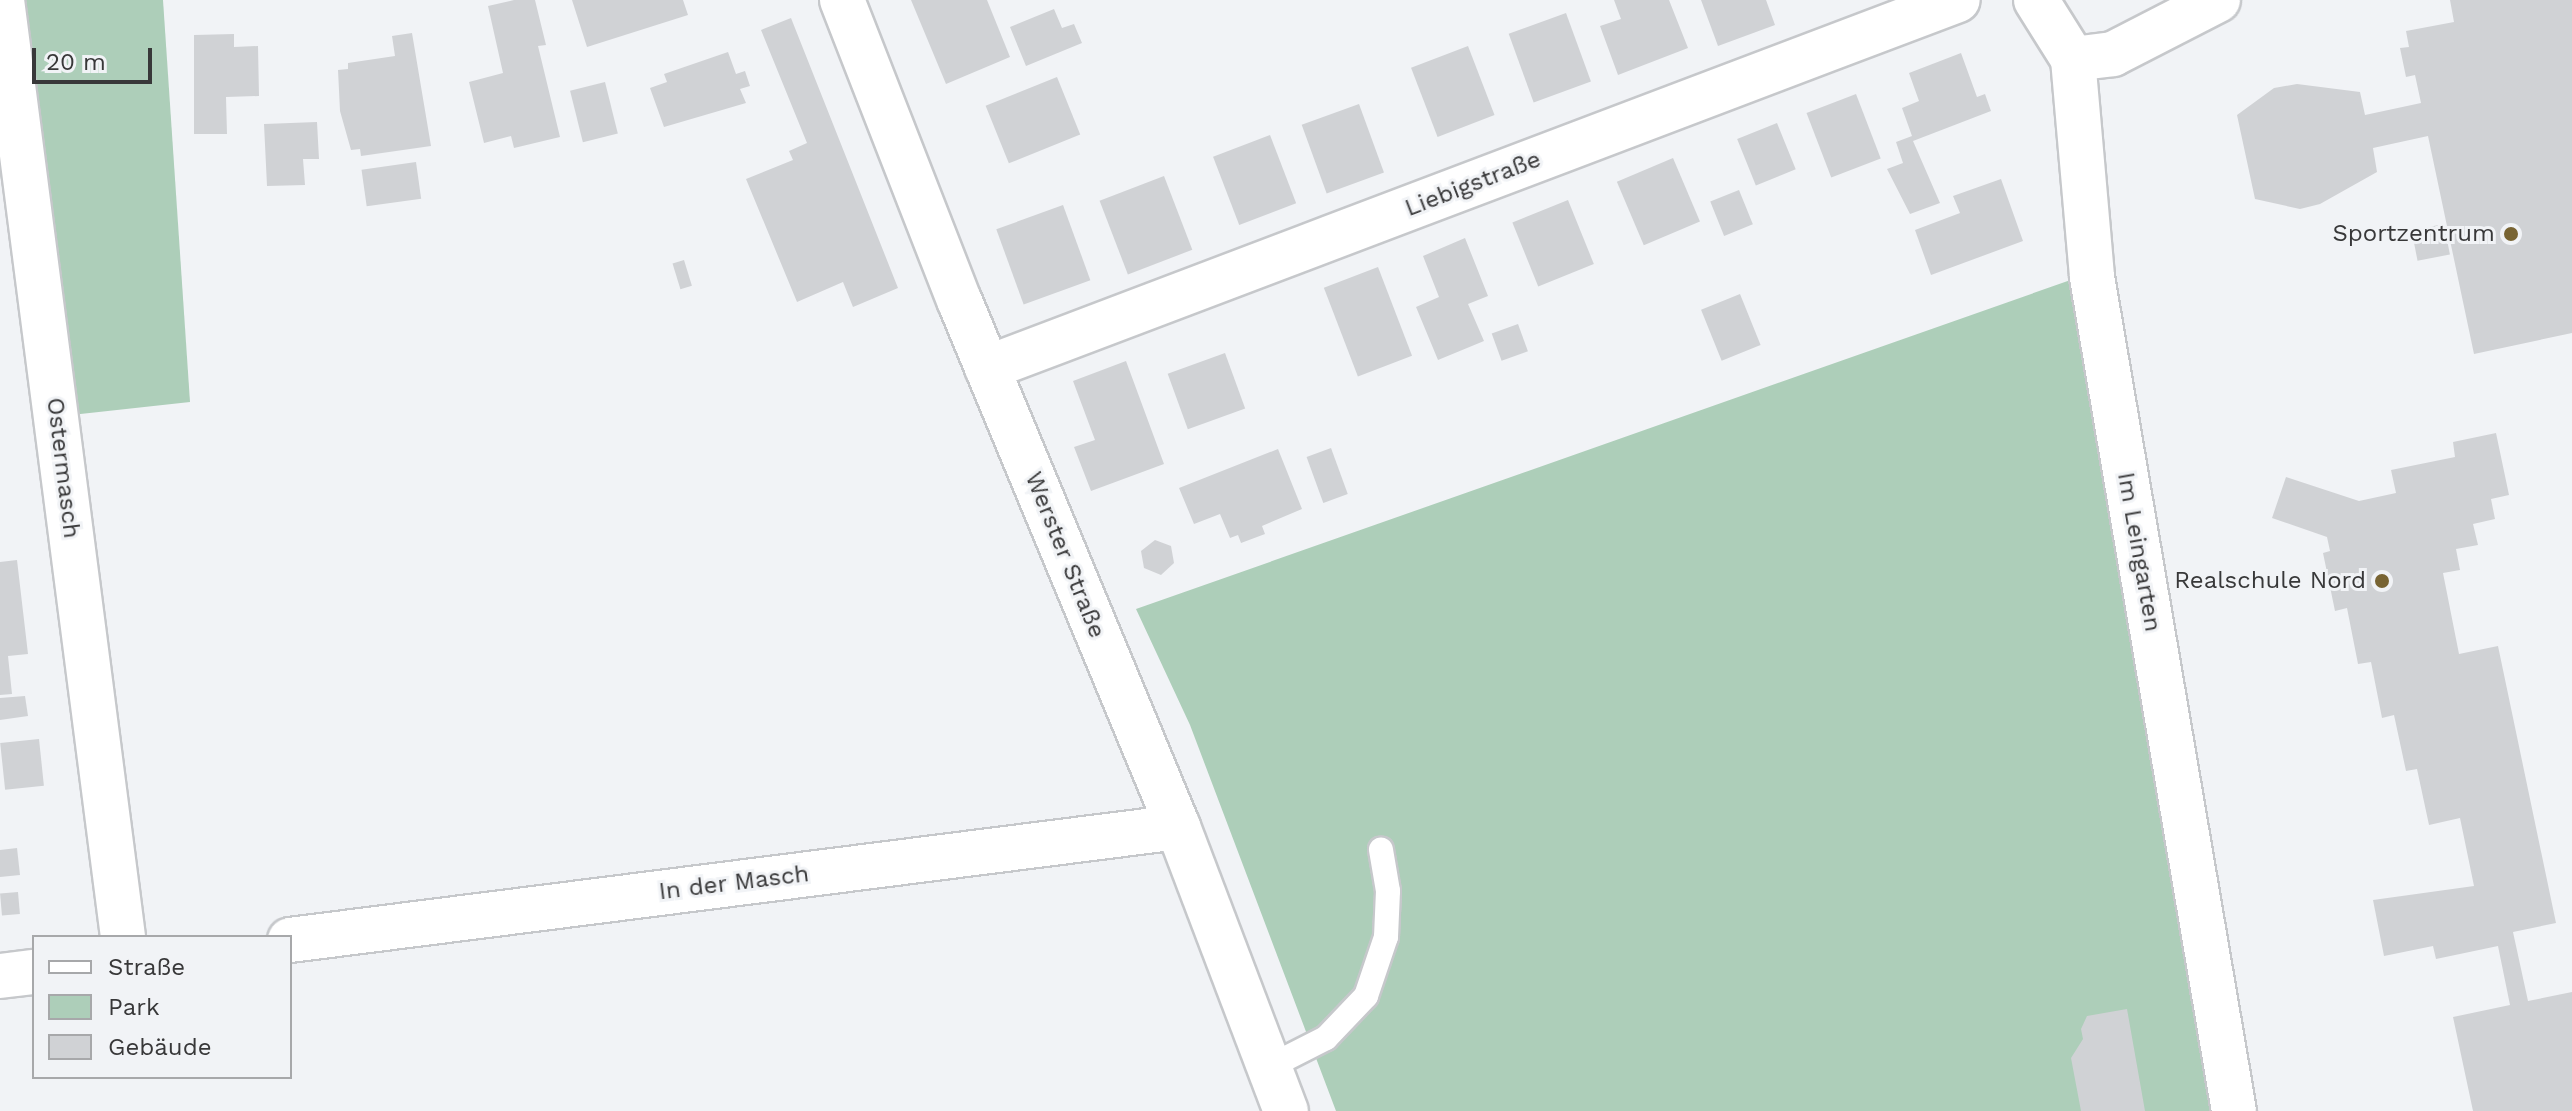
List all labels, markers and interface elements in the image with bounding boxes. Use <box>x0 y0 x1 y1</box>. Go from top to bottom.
scale bar <box>36 32 156 82</box>
text: 20 m <box>46 48 106 76</box>
street label: Liebigstraße <box>1401 145 1545 223</box>
place label: Sportzentrum <box>2332 220 2495 248</box>
marker: Sportzentrum <box>2502 225 2520 243</box>
street label: Ostermasch <box>40 396 86 540</box>
street label: Werster Straße <box>1018 468 1112 642</box>
street label: Im Leingarten <box>2111 470 2167 634</box>
place label: Realschule Nord <box>2174 567 2366 595</box>
marker: Realschule Nord <box>2373 572 2391 590</box>
street label: In der Masch <box>657 859 811 907</box>
legend <box>32 935 292 1079</box>
text: Straße <box>108 953 185 981</box>
text: Park <box>108 993 160 1021</box>
text: Gebäude <box>108 1033 212 1061</box>

